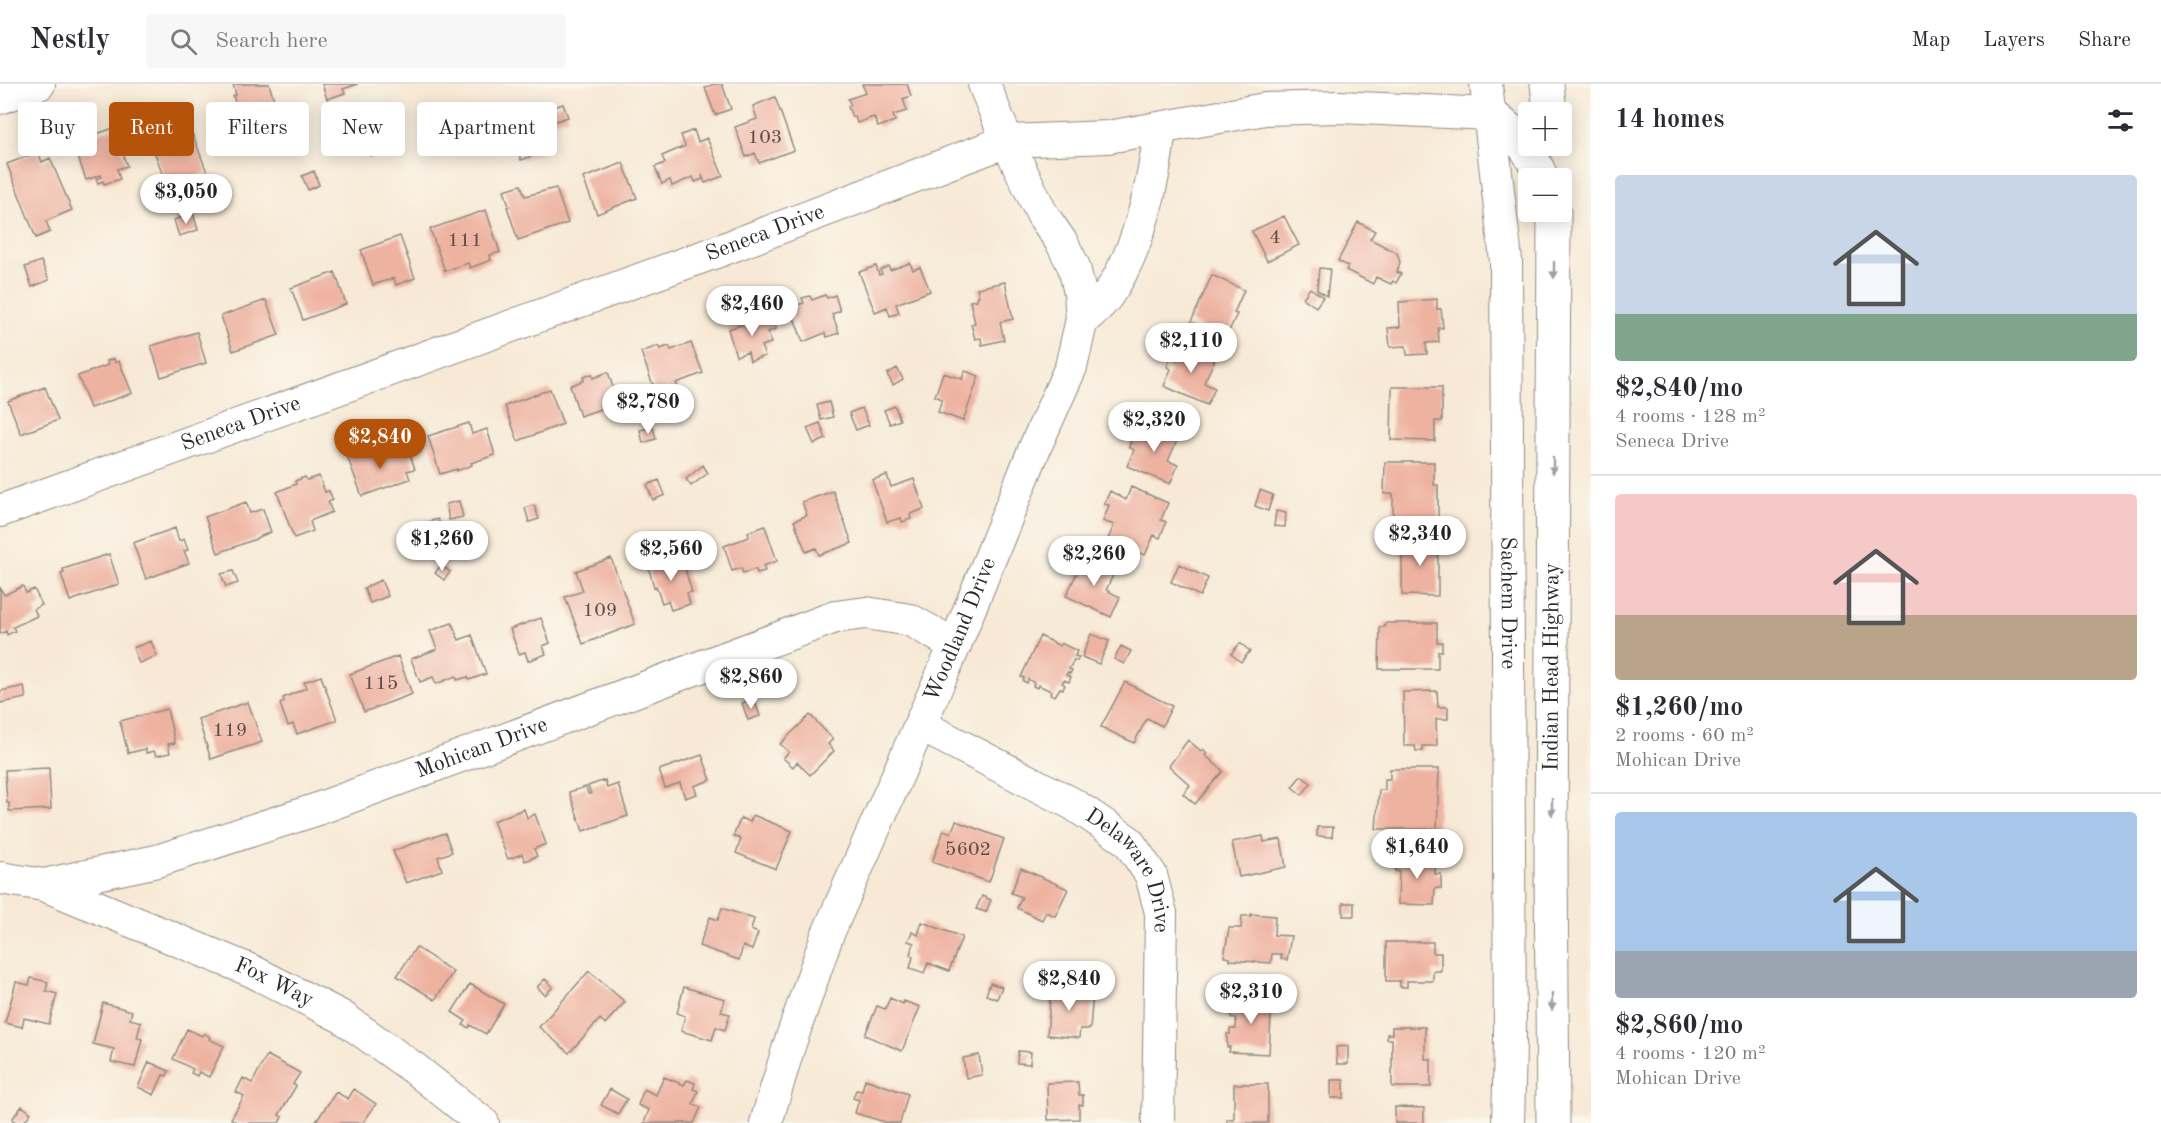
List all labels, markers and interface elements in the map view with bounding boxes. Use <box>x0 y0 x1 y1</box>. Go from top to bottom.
search box <box>146 14 566 68</box>
icon: search <box>167 25 200 58</box>
text: Nestly <box>30 27 110 55</box>
text: Search here <box>215 30 328 52</box>
text: Map <box>1911 30 1950 51</box>
text: Layers <box>1983 30 2045 51</box>
text: Share <box>2078 30 2131 51</box>
chip: Buy <box>18 102 97 156</box>
chip: Rent <box>109 102 194 156</box>
chip: Filters <box>206 102 309 156</box>
chip: New <box>321 102 405 156</box>
chip: Apartment <box>417 102 557 156</box>
map controls <box>1518 102 1572 222</box>
button: + <box>1518 102 1572 156</box>
icon: filters <box>2104 104 2137 137</box>
text: 14 homes <box>1615 107 1724 133</box>
house number: 103 <box>748 128 782 148</box>
button: − <box>1518 168 1572 222</box>
pin: $3,050 <box>137 174 235 225</box>
text: $3,050 <box>154 183 218 203</box>
street label: Seneca Drive <box>703 201 828 266</box>
icon: home <box>1822 214 1930 322</box>
house number: 4 <box>1269 228 1281 248</box>
house number: 111 <box>448 231 482 251</box>
one-way arrow <box>1549 260 1559 279</box>
pin: $2,460 <box>703 286 801 337</box>
text: $2,460 <box>720 295 784 315</box>
pin: $2,110 <box>1142 323 1240 374</box>
text: $2,110 <box>1159 332 1223 352</box>
text: $2,840/mo <box>1615 376 1743 402</box>
pin: $2,780 <box>599 384 697 435</box>
street label: Seneca Drive <box>178 392 303 456</box>
text: $2,780 <box>616 393 680 413</box>
pin: $2,320 <box>1105 402 1203 453</box>
text: 4 rooms · 128 m² <box>1615 407 1765 427</box>
text: $2,320 <box>1122 411 1186 431</box>
pin: $2,840 <box>331 419 429 470</box>
text: $2,840 <box>348 428 412 448</box>
text: Seneca Drive <box>1615 432 1729 452</box>
one-way arrow <box>1548 455 1558 474</box>
pin: $2,340 <box>1371 516 1469 567</box>
pin: $1,260 <box>393 521 491 572</box>
text: $2,340 <box>1388 525 1452 545</box>
text: $1,260 <box>410 530 474 550</box>
pin: $2,560 <box>622 531 720 582</box>
icon: home <box>1822 533 1930 641</box>
pin: $2,260 <box>1045 536 1143 587</box>
street label: Sachem Drive <box>1496 536 1519 669</box>
text: $2,560 <box>639 540 703 560</box>
text: $2,260 <box>1062 545 1126 565</box>
street label: Woodland Drive <box>921 554 1000 705</box>
street label: Indian Head Highway <box>1540 562 1563 771</box>
house number: 109 <box>583 601 617 621</box>
pin: $2,860 <box>702 659 800 710</box>
text: $2,860 <box>719 668 783 688</box>
house number: 115 <box>364 674 398 694</box>
text: $1,260/mo <box>1615 695 1743 721</box>
street label: Mohican Drive <box>413 714 551 783</box>
house number: 119 <box>213 721 247 741</box>
text: 2 rooms · 60 m² <box>1615 726 1754 746</box>
text: Mohican Drive <box>1615 751 1741 771</box>
one-way arrow <box>1547 797 1557 816</box>
street label: Delaware Drive <box>1081 805 1172 933</box>
pin: $1,640 <box>1368 829 1466 880</box>
text: $1,640 <box>1385 838 1449 858</box>
house number: 5602 <box>945 840 991 860</box>
icon: home <box>1822 851 1930 959</box>
street label: Fox Way <box>231 954 317 1012</box>
pin: $2,840 <box>1020 961 1118 1012</box>
text: $2,840 <box>1037 970 1101 990</box>
pin: $2,310 <box>1202 974 1300 1025</box>
text: $2,310 <box>1219 983 1283 1003</box>
one-way arrow <box>1547 992 1557 1011</box>
text: $2,860/mo <box>1615 1013 1743 1039</box>
text: 4 rooms · 120 m² <box>1615 1044 1765 1064</box>
text: Mohican Drive <box>1615 1069 1741 1089</box>

